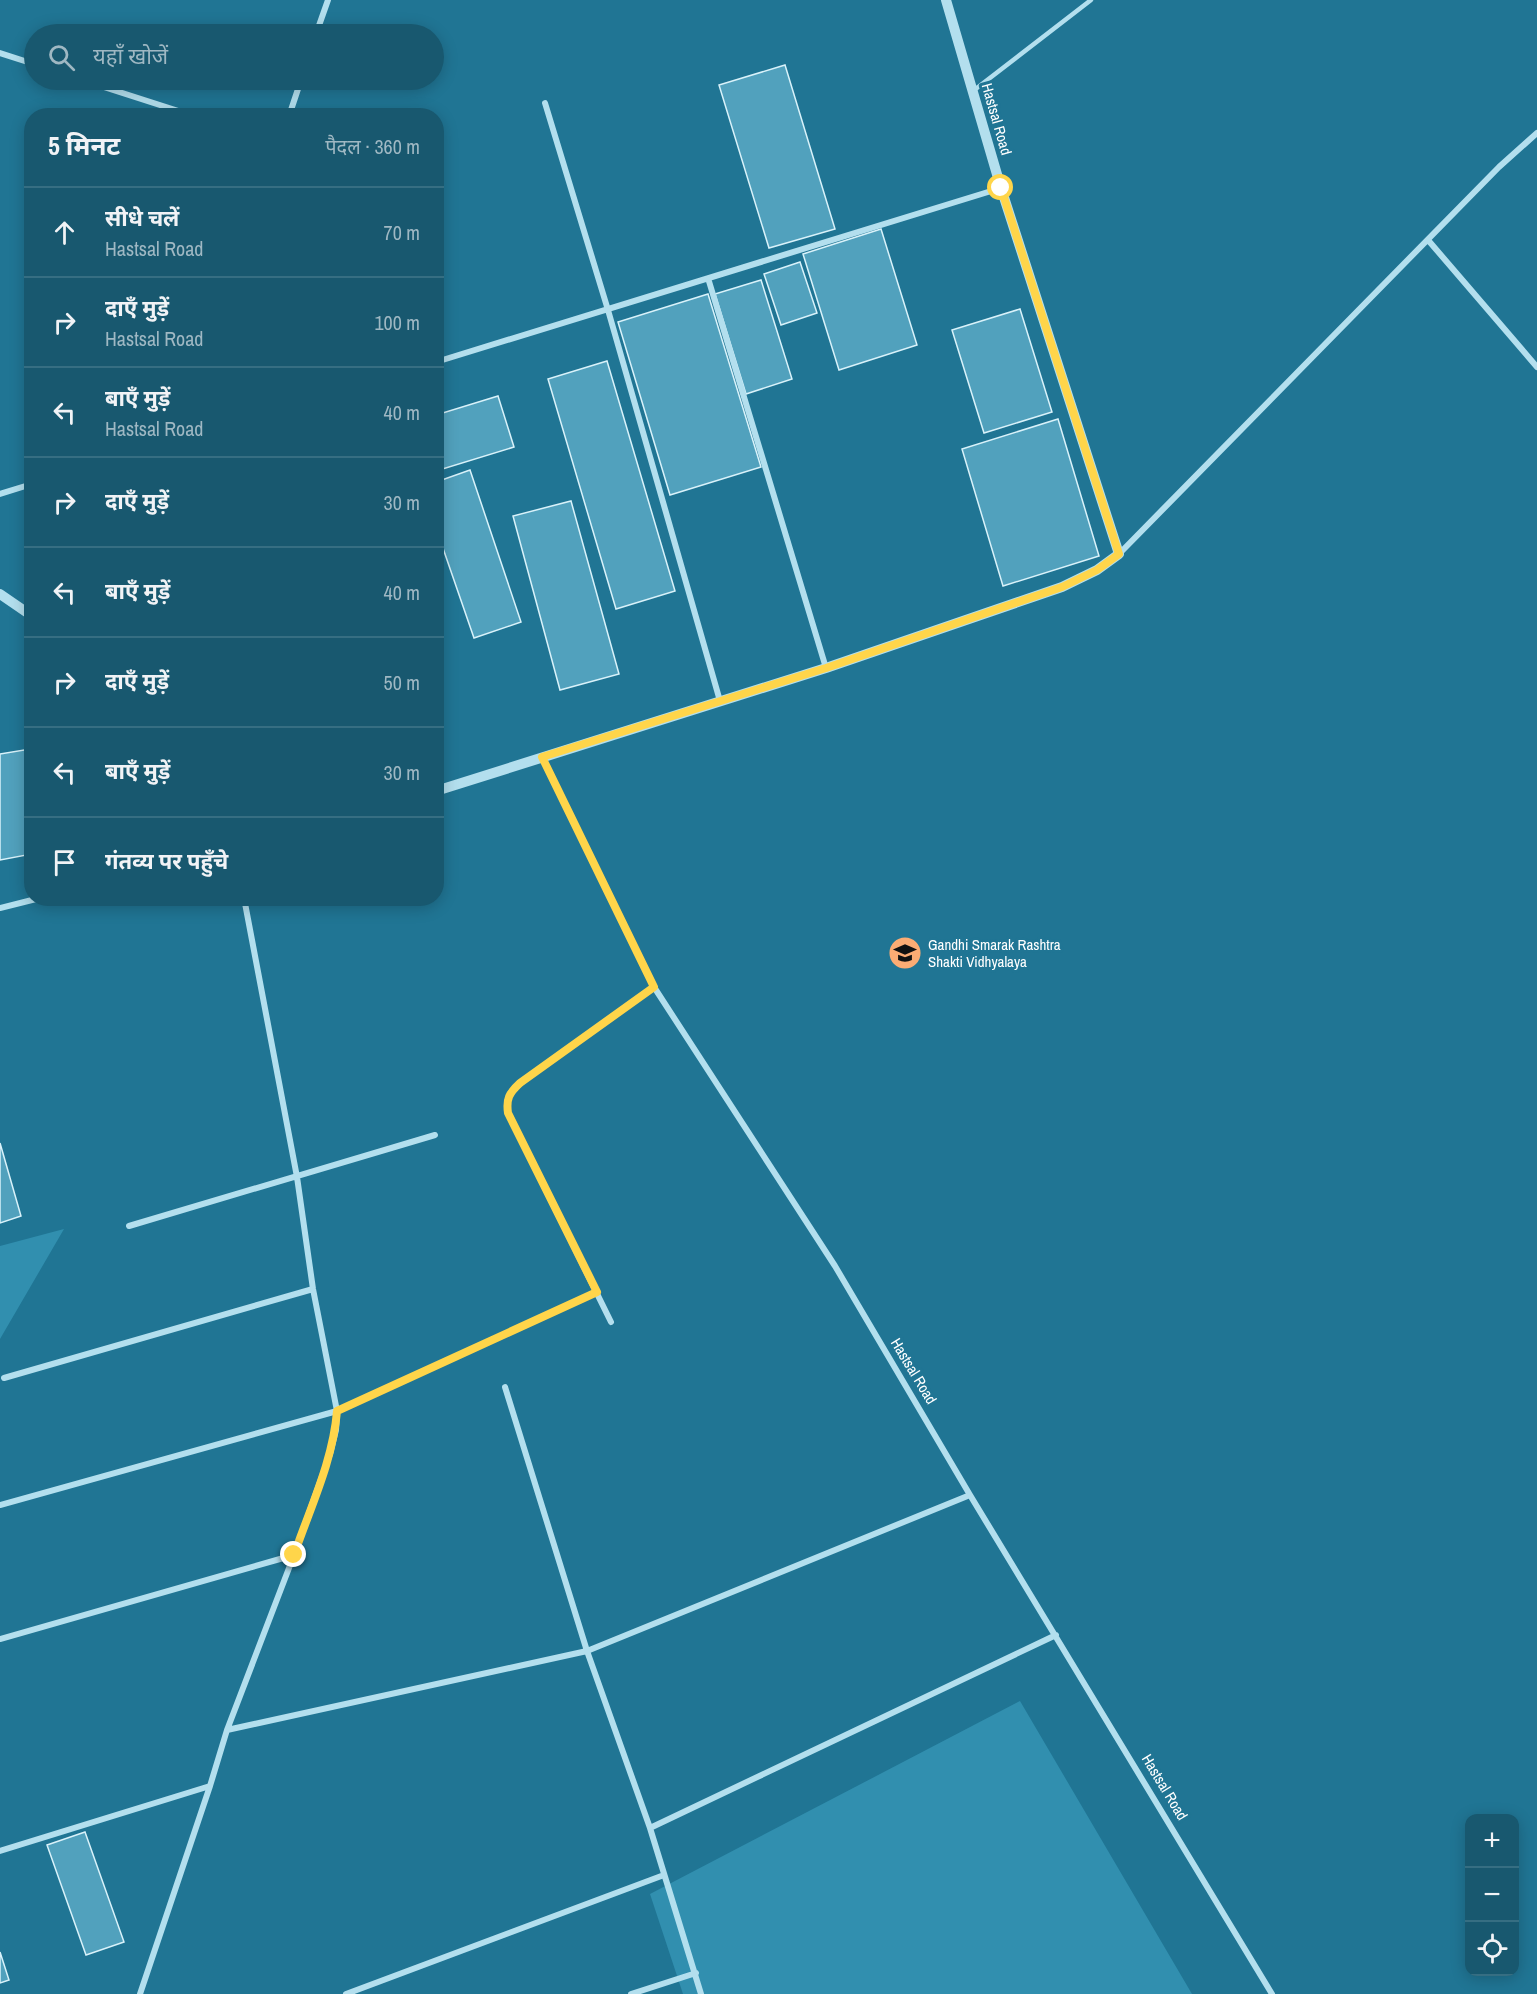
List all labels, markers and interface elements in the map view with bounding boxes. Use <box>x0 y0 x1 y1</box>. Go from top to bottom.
search box <box>24 24 444 90</box>
icon: search <box>45 41 78 74</box>
text: यहाँ खोजें <box>93 41 168 71</box>
street label: Hastsal Road <box>977 81 1017 157</box>
text: 5 मिनट <box>48 128 120 163</box>
text: पैदल · 360 m <box>325 133 420 160</box>
route start <box>987 174 1013 200</box>
text: सीधे चलें <box>105 203 179 233</box>
icon: ahead <box>48 216 81 249</box>
text: 70 m <box>384 219 420 246</box>
text: Hastsal Road <box>105 235 203 262</box>
text: दाएँ मुड़ें <box>105 293 169 323</box>
icon: right <box>48 306 81 339</box>
text: 100 m <box>374 309 420 336</box>
text: Hastsal Road <box>105 325 203 352</box>
text: बाएँ मुड़ें <box>105 383 170 413</box>
icon: left <box>48 396 81 429</box>
text: 40 m <box>384 399 420 426</box>
text: Hastsal Road <box>105 415 203 442</box>
icon: right <box>48 486 81 519</box>
text: दाएँ मुड़ें <box>105 486 169 516</box>
text: 30 m <box>384 489 420 516</box>
icon: left <box>48 576 81 609</box>
text: बाएँ मुड़ें <box>105 576 170 606</box>
text: 40 m <box>384 579 420 606</box>
icon: right <box>48 666 81 699</box>
text: दाएँ मुड़ें <box>105 666 169 696</box>
text: 50 m <box>384 669 420 696</box>
icon: left <box>48 756 81 789</box>
text: बाएँ मुड़ें <box>105 756 170 786</box>
text: 30 m <box>384 759 420 786</box>
icon: arrive <box>48 846 81 879</box>
text: गंतव्य पर पहुँचे <box>105 846 228 876</box>
place label: Gandhi Smarak Rashtra Shakti Vidhyalaya <box>928 934 1061 972</box>
school or university icon: Gandhi Smarak Rashtra Shakti Vidhyalaya <box>887 935 923 971</box>
street label: Hastsal Road <box>886 1334 942 1408</box>
route end <box>280 1541 306 1567</box>
street label: Hastsal Road <box>1137 1750 1193 1824</box>
map controls <box>1465 1814 1519 1976</box>
button: + <box>1465 1814 1519 1868</box>
button: − <box>1465 1868 1519 1922</box>
button: locate <box>1465 1922 1519 1976</box>

